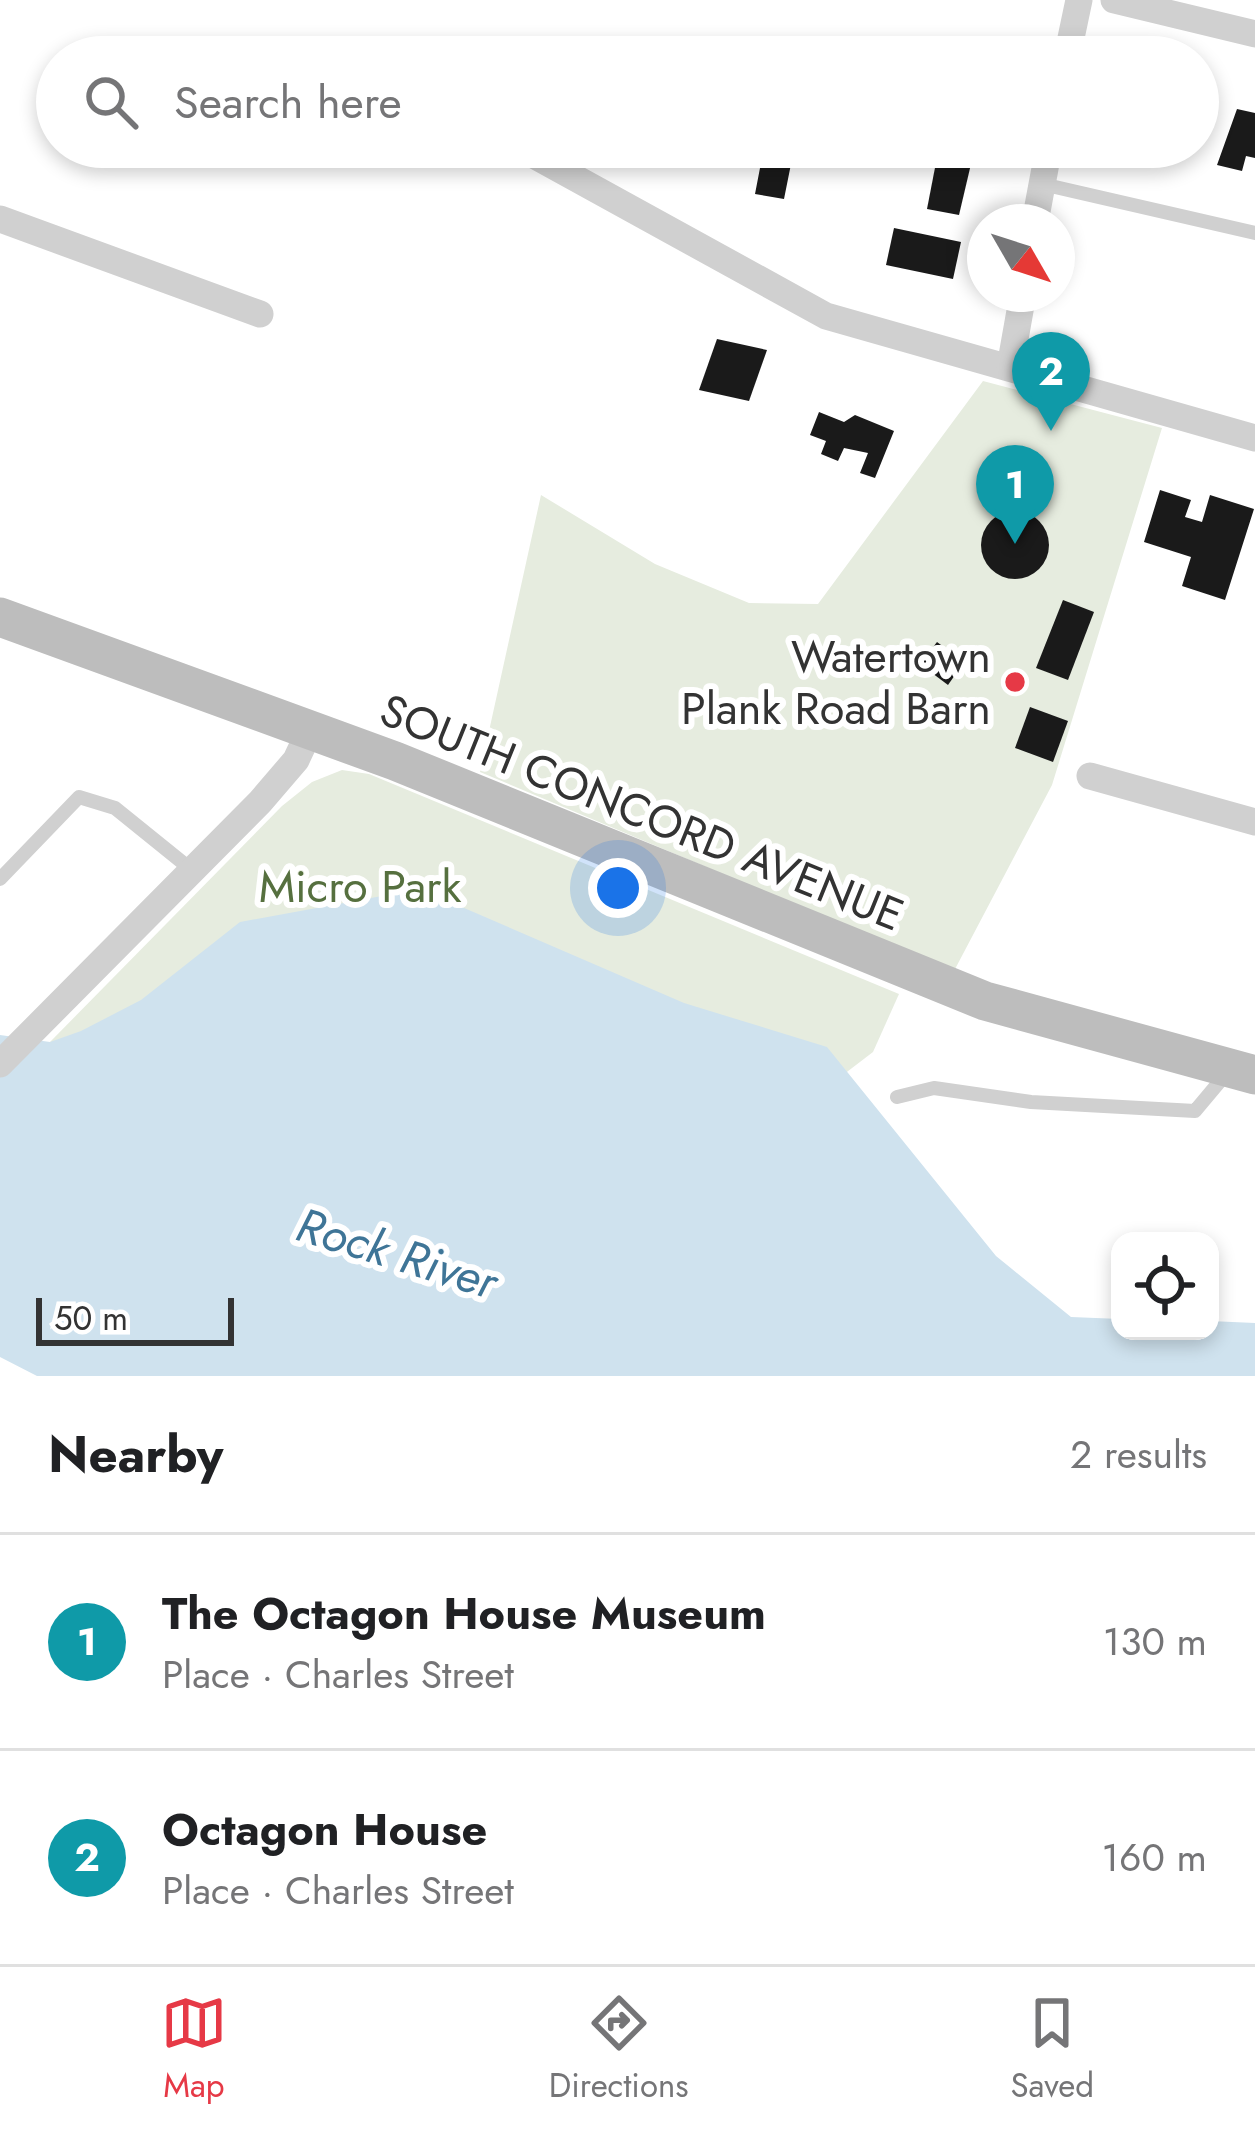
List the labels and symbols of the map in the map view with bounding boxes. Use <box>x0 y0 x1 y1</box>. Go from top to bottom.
north arrow <box>967 204 1075 312</box>
pin: 2 <box>1012 332 1090 431</box>
pin: 1 <box>976 445 1054 544</box>
place label: Watertown Plank Road Barn <box>681 624 991 741</box>
marker: Watertown Plank Road Barn <box>1002 669 1028 695</box>
street label: SOUTH CONCORD AVENUE <box>370 678 913 947</box>
park label: Micro Park <box>259 854 462 919</box>
your location <box>588 858 648 918</box>
water label: Rock River <box>288 1190 509 1318</box>
scale bar <box>36 1292 234 1345</box>

